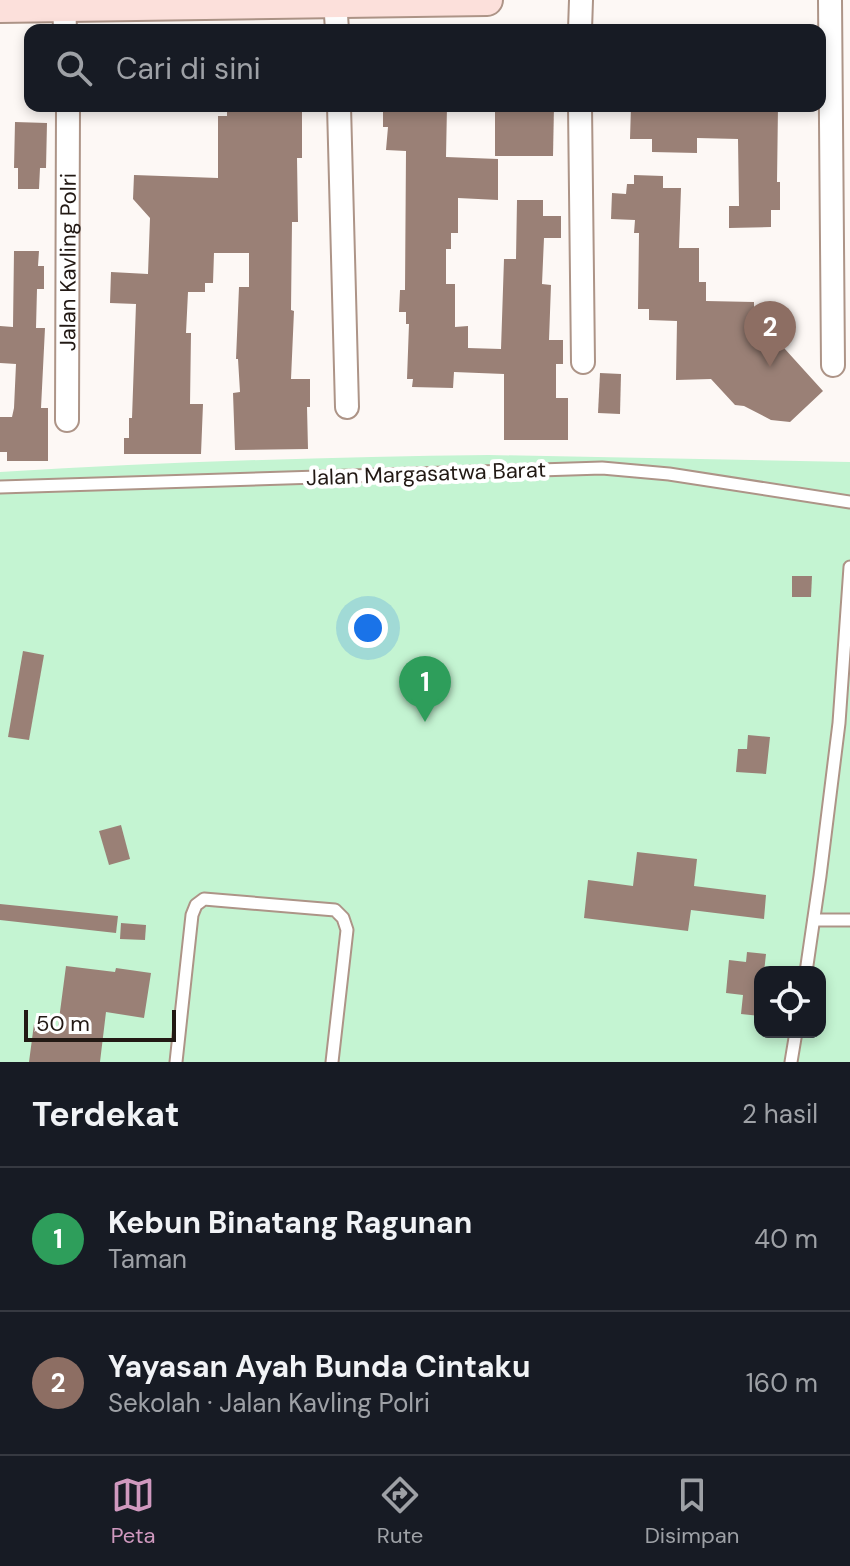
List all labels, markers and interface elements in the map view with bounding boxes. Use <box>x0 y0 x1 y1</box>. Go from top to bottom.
search box <box>24 24 826 112</box>
icon: search <box>52 46 96 90</box>
text: Cari di sini <box>116 49 261 88</box>
street label: Jalan Kavling Polri <box>53 173 83 351</box>
pin: 2 <box>744 301 796 367</box>
street label: Jalan Margasatwa Barat <box>306 455 547 492</box>
your location <box>348 608 388 648</box>
pin: 1 <box>399 656 451 722</box>
map controls <box>754 966 826 1038</box>
button: locate <box>754 966 826 1038</box>
scale bar <box>24 1006 176 1042</box>
text: 50 m <box>36 1009 90 1038</box>
text: Terdekat <box>32 1092 180 1137</box>
text: 2 hasil <box>742 1097 818 1131</box>
text: Kebun Binatang Ragunan <box>108 1203 472 1242</box>
text: 1 <box>53 1222 63 1256</box>
text: 40 m <box>754 1222 818 1256</box>
text: Taman <box>108 1242 187 1276</box>
text: Yayasan Ayah Bunda Cintaku <box>108 1347 530 1386</box>
text: 2 <box>50 1366 66 1400</box>
text: 160 m <box>746 1366 818 1400</box>
text: Sekolah · Jalan Kavling Polri <box>108 1386 430 1420</box>
tab: Peta <box>111 1473 156 1550</box>
tab: Rute <box>377 1473 423 1550</box>
tab: Disimpan <box>645 1473 739 1550</box>

